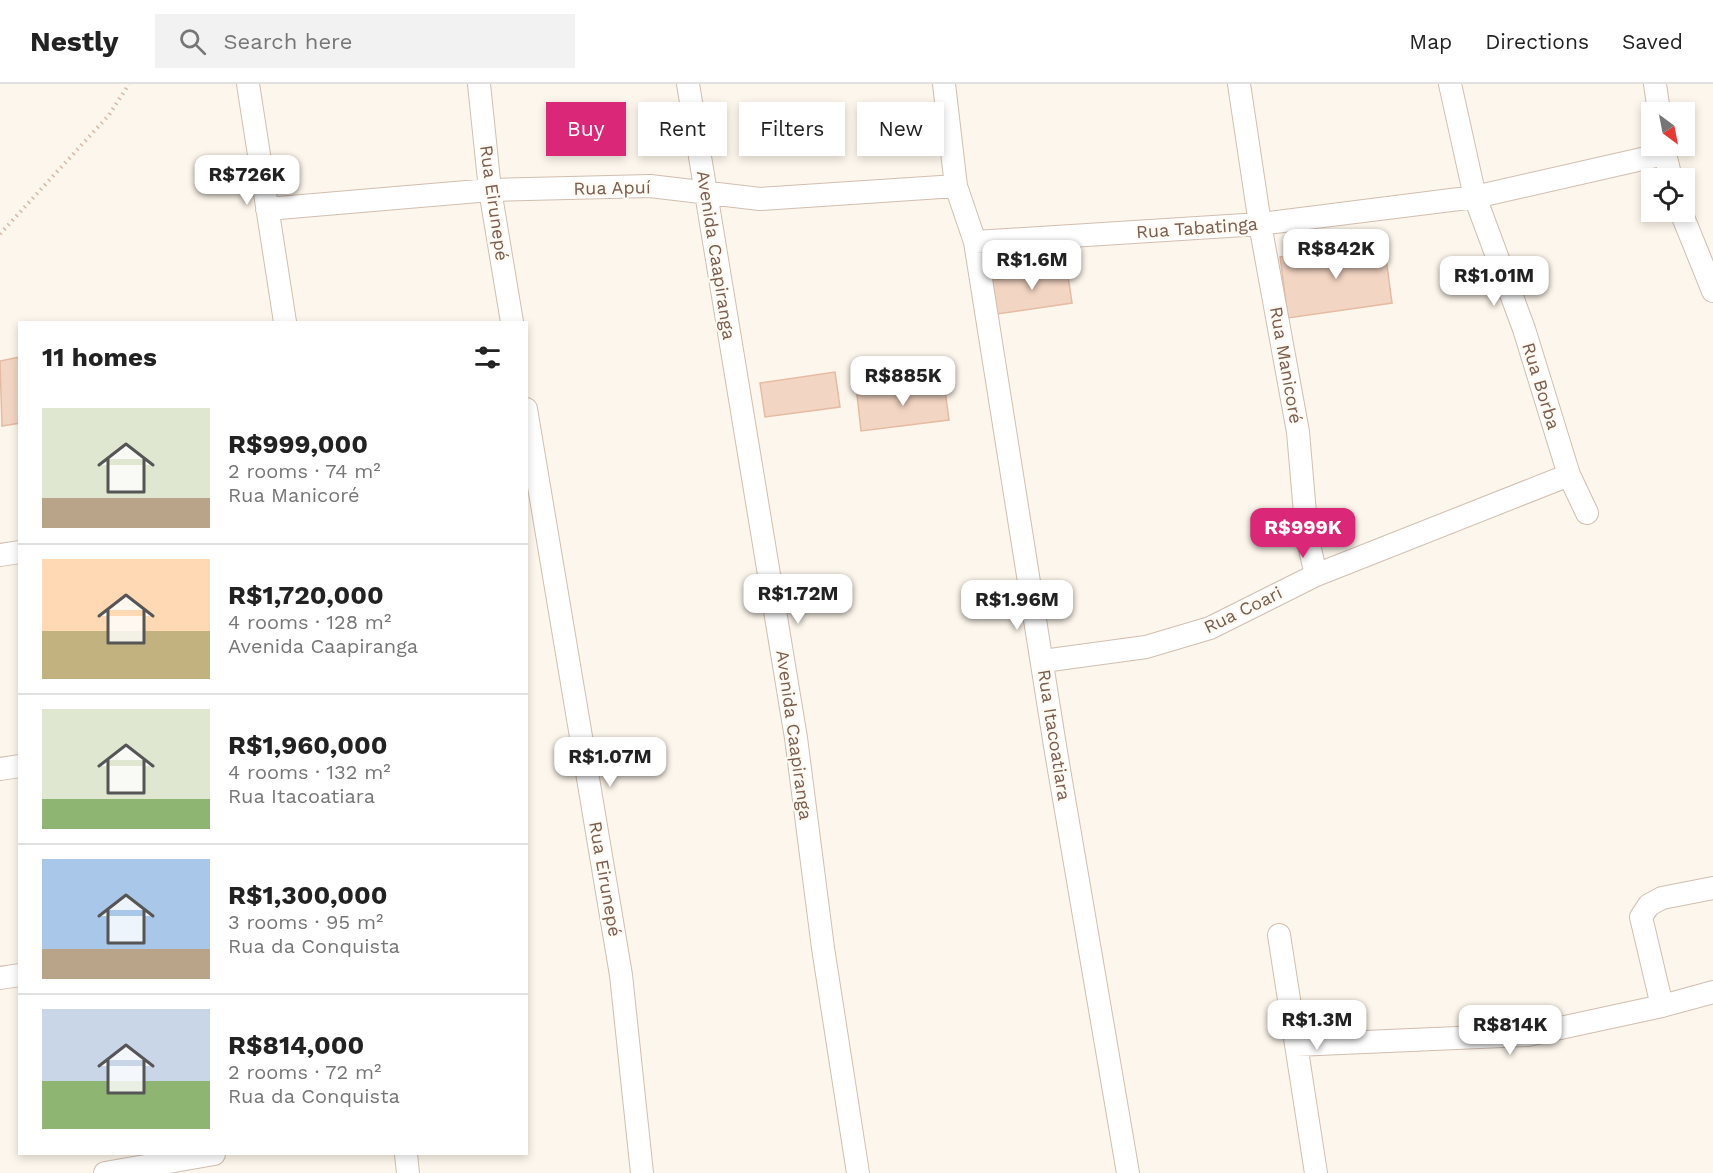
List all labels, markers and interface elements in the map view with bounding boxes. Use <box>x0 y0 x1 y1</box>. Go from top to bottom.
search box <box>155 14 575 68</box>
text: Nestly <box>30 25 119 58</box>
icon: search <box>176 25 209 58</box>
text: Search here <box>224 29 352 54</box>
text: Map <box>1409 29 1452 54</box>
text: Directions <box>1485 29 1589 54</box>
text: Saved <box>1622 29 1683 54</box>
chip: Buy <box>546 102 626 156</box>
chip: Rent <box>638 102 727 156</box>
chip: Filters <box>739 102 845 156</box>
chip: New <box>857 102 944 156</box>
north arrow <box>1641 102 1695 156</box>
map controls <box>1641 102 1695 222</box>
street label: Rua Eirunepé <box>476 144 513 262</box>
pin: R$726K <box>198 155 296 206</box>
text: R$726K <box>209 162 285 186</box>
button: locate <box>1641 168 1695 222</box>
street label: Avenida Caapiranga <box>693 169 740 341</box>
street label: Rua Apuí <box>573 176 651 199</box>
street label: Rua Tabatinga <box>1135 213 1259 242</box>
pin: R$842K <box>1287 229 1385 280</box>
text: R$842K <box>1297 236 1375 260</box>
pin: R$1.6M <box>983 240 1081 291</box>
text: R$1.6M <box>996 247 1068 271</box>
pin: R$1.01M <box>1439 256 1549 307</box>
text: R$1.01M <box>1454 263 1534 287</box>
street label: Rua Manicoré <box>1266 305 1307 425</box>
street label: Rua Borba <box>1518 340 1565 432</box>
icon: filters <box>471 341 504 374</box>
text: 11 homes <box>42 342 157 372</box>
pin: R$885K <box>854 356 952 407</box>
text: R$885K <box>864 363 942 387</box>
text: R$999,000 <box>228 429 368 459</box>
icon: home <box>90 432 162 504</box>
text: 2 rooms · 74 m² <box>228 459 381 483</box>
text: Rua Manicoré <box>228 483 360 507</box>
pin: R$999K <box>1254 508 1352 559</box>
text: R$999K <box>1264 515 1342 539</box>
pin: R$1.72M <box>743 574 853 625</box>
text: R$1,720,000 <box>228 580 384 610</box>
pin: R$1.96M <box>962 580 1072 631</box>
text: R$1.72M <box>757 581 839 605</box>
street label: Rua Coari <box>1200 582 1285 637</box>
icon: home <box>90 583 162 655</box>
text: R$1.96M <box>975 587 1059 611</box>
text: 4 rooms · 128 m² <box>228 610 391 634</box>
text: Avenida Caapiranga <box>228 634 418 658</box>
street label: Avenida Caapiranga <box>772 649 817 821</box>
street label: Rua Itacoatiara <box>1034 668 1075 802</box>
text: R$1,960,000 <box>228 730 387 760</box>
icon: home <box>90 733 162 805</box>
pin: R$1.07M <box>555 737 665 788</box>
text: R$1.07M <box>568 744 652 768</box>
text: 4 rooms · 132 m² <box>228 760 391 784</box>
text: Rua Itacoatiara <box>228 784 375 808</box>
street label: Rua Eirunepé <box>585 820 626 938</box>
text: R$1,300,000 <box>228 880 388 910</box>
icon: home <box>90 883 162 955</box>
text: 3 rooms · 95 m² <box>228 910 383 934</box>
text: Rua da Conquista <box>228 934 400 958</box>
pin: R$1.3M <box>1268 1000 1366 1051</box>
pin: R$814K <box>1461 1005 1559 1056</box>
text: R$1.3M <box>1281 1007 1353 1031</box>
text: R$814K <box>1473 1012 1547 1036</box>
text: R$814,000 <box>228 1030 364 1060</box>
icon: home <box>90 1033 162 1105</box>
text: 2 rooms · 72 m² <box>228 1060 381 1084</box>
text: Rua da Conquista <box>228 1084 400 1108</box>

